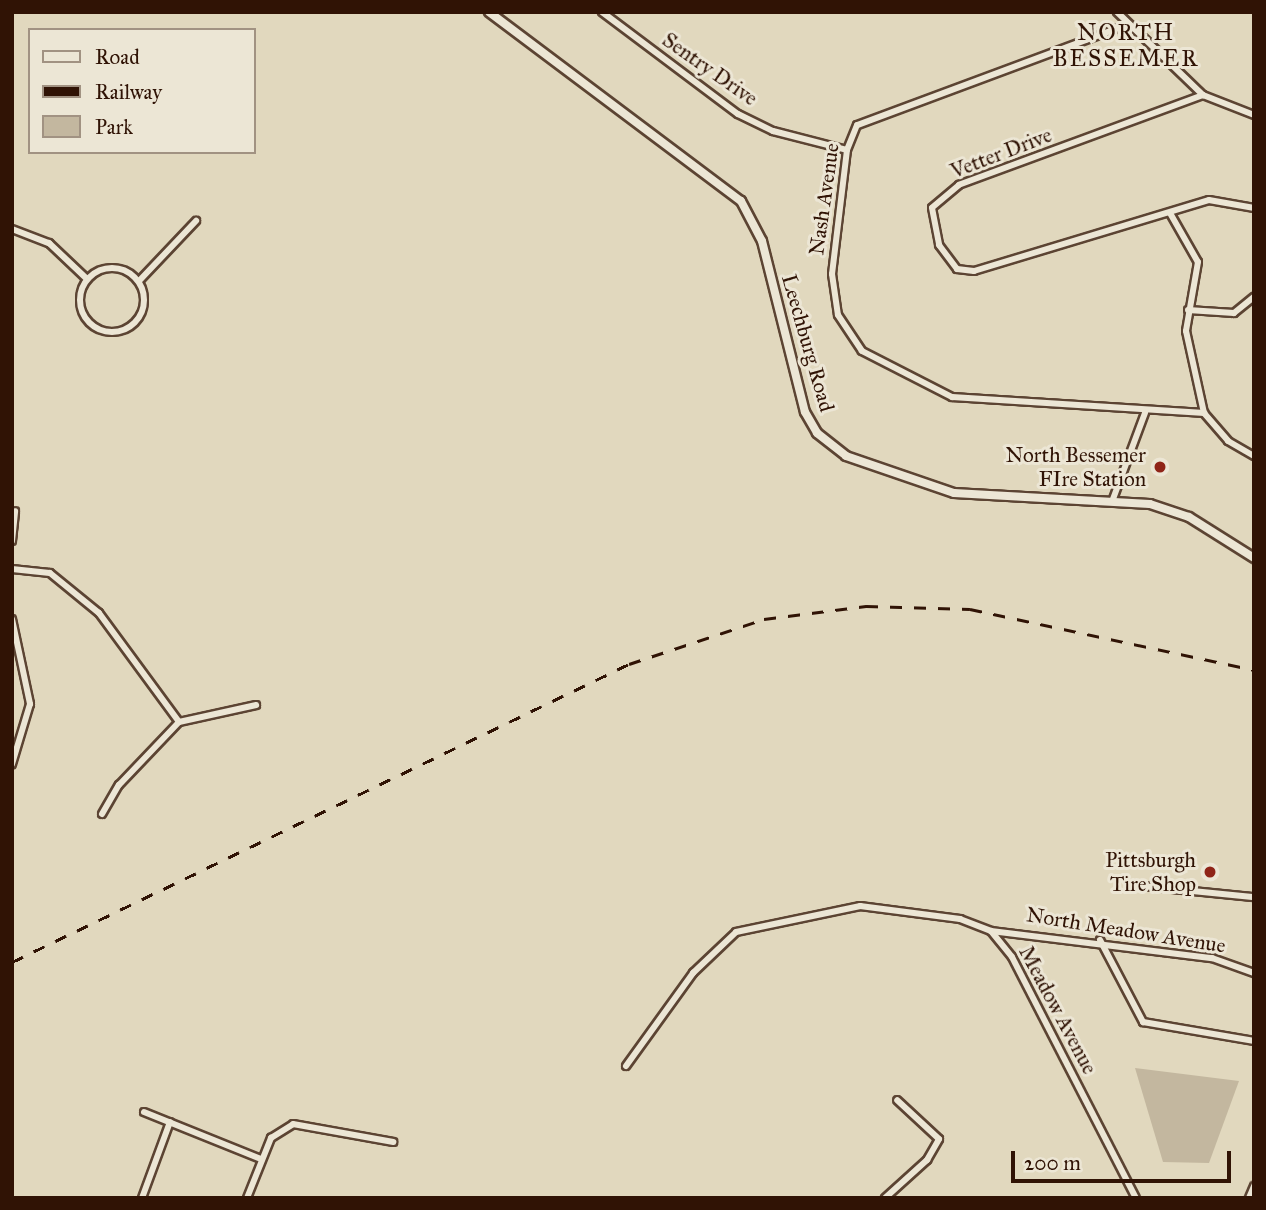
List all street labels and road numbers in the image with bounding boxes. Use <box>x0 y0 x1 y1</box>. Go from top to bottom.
street label: Sentry Drive <box>658 27 762 111</box>
street label: Vetter Drive <box>947 122 1055 184</box>
street label: Nash Avenue <box>804 141 844 257</box>
street label: Leechburg Road <box>776 271 840 415</box>
street label: North Meadow Avenue <box>1025 902 1227 958</box>
street label: Meadow Avenue <box>1014 942 1102 1078</box>

